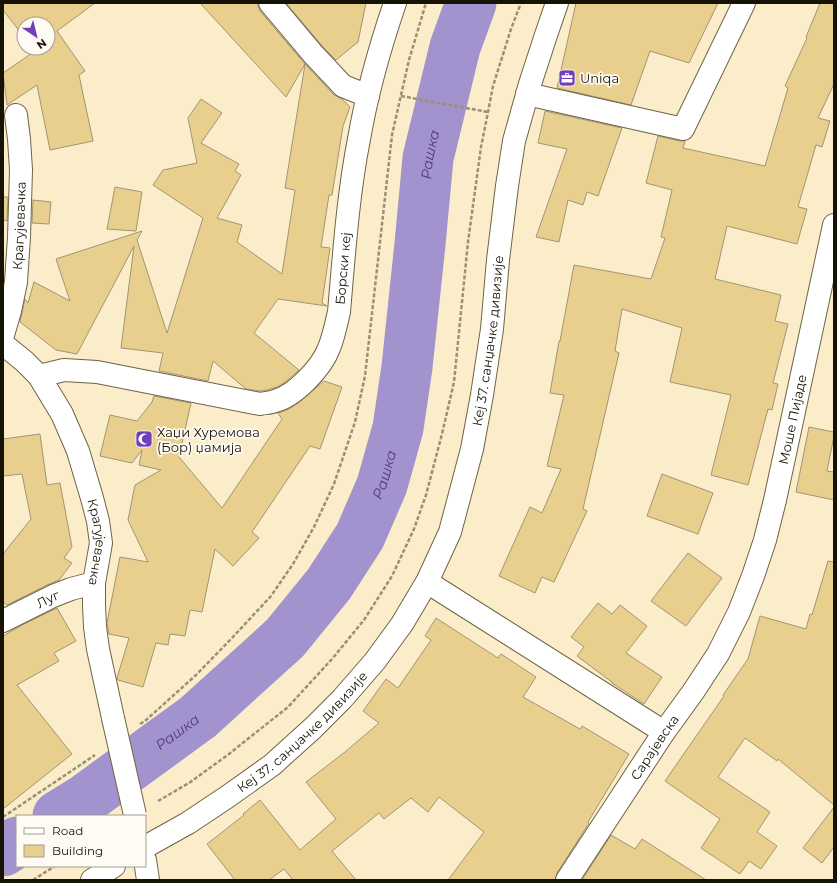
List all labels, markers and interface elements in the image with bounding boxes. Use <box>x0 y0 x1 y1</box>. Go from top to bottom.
north arrow <box>16 16 56 56</box>
text: N <box>34 36 49 52</box>
office icon: Uniqa <box>557 68 577 88</box>
place label: Uniqa <box>580 70 619 86</box>
water label: Рашка <box>417 128 444 180</box>
street label: Крагујевачка <box>9 181 29 270</box>
street label: Борски кеј <box>332 231 354 305</box>
street label: Кеј 37. санџачке дивизије <box>468 254 506 427</box>
street label: Моше Пијаде <box>775 373 810 466</box>
place label: Хаџи Хуремова (Бор) џамија <box>157 424 260 455</box>
mosque icon: Хаџи Хуремова (Бор) џамија <box>134 429 154 449</box>
water label: Рашка <box>368 448 400 502</box>
street label: Крагујевачка <box>84 497 109 587</box>
street label: Луг <box>34 586 62 611</box>
street label: Кеј 37. санџачке дивизије <box>234 668 371 795</box>
water label: Рашка <box>152 710 203 754</box>
street label: Сарајевска <box>627 711 682 783</box>
legend <box>16 815 146 867</box>
text: Road <box>52 823 83 838</box>
text: Building <box>52 843 103 858</box>

